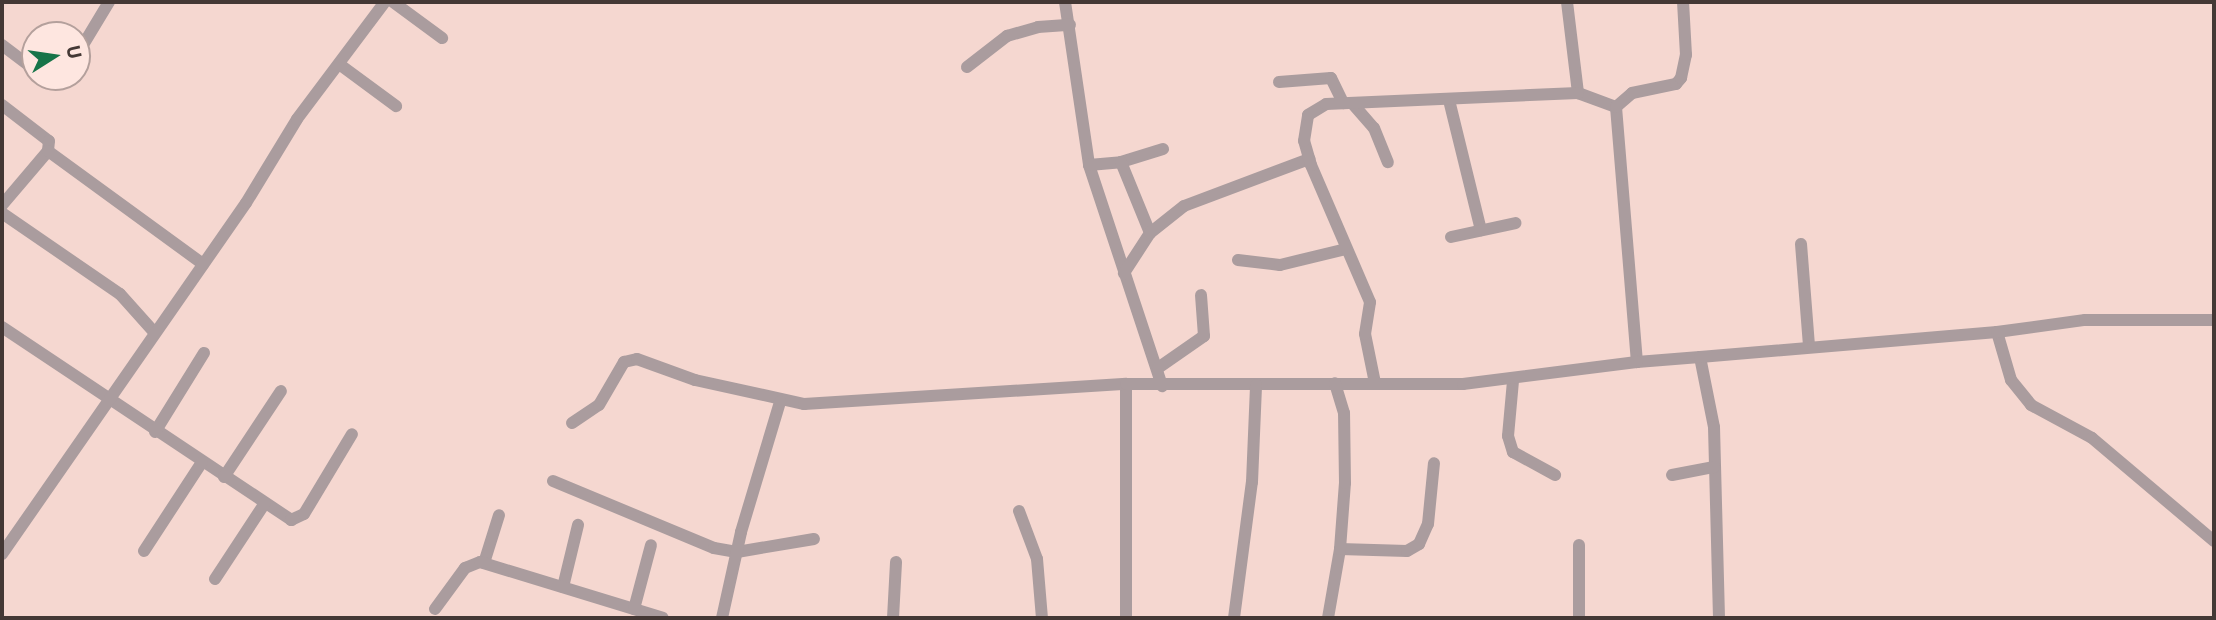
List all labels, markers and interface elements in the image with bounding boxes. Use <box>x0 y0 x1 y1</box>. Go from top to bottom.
north arrow <box>21 21 91 91</box>
text: U <box>61 43 88 61</box>

